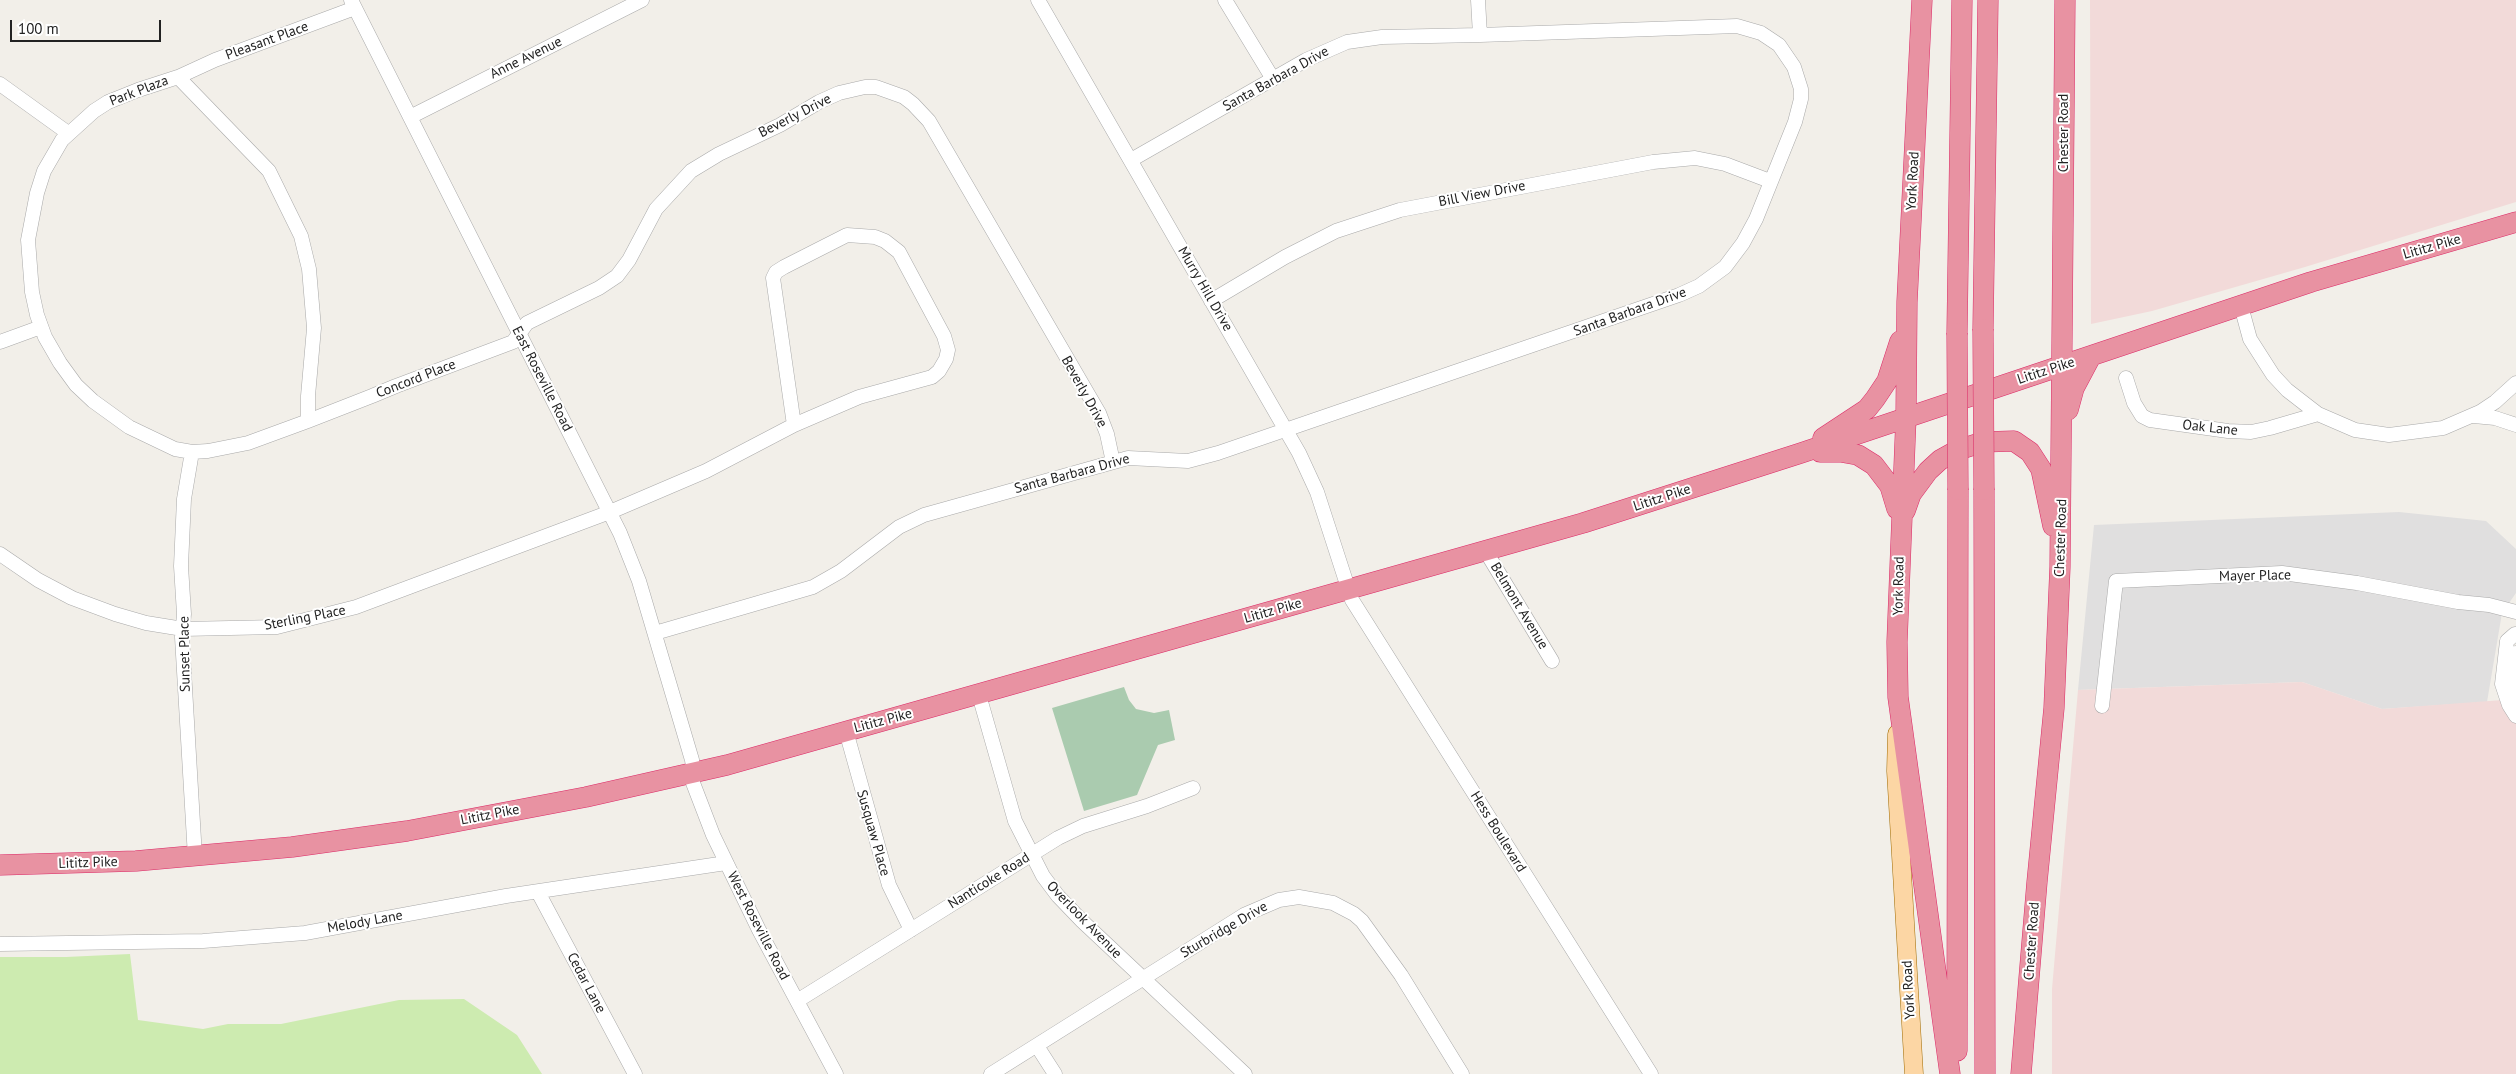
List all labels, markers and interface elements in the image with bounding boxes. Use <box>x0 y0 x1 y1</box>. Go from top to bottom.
scale bar <box>12 10 164 42</box>
street label: Pleasant Place <box>223 18 311 64</box>
text: 100 m <box>18 19 59 38</box>
street label: Anne Avenue <box>487 33 565 83</box>
street label: Santa Barbara Drive <box>1220 43 1332 115</box>
street label: Park Plaza <box>107 72 171 110</box>
street label: Beverly Drive <box>756 91 834 141</box>
street label: Chester Road <box>2056 94 2072 172</box>
street label: York Road <box>1903 151 1923 211</box>
street label: Bill View Drive <box>1437 177 1527 211</box>
street label: Lititz Pike <box>2401 231 2463 263</box>
street label: Murry Hill Drive <box>1174 244 1236 334</box>
street label: Santa Barbara Drive <box>1571 284 1689 340</box>
street label: East Roseville Road <box>508 324 576 434</box>
street label: Beverly Drive <box>1057 353 1111 431</box>
street label: Lititz Pike <box>2015 354 2077 388</box>
street label: Concord Place <box>374 356 458 402</box>
street label: Oak Lane <box>2181 417 2239 439</box>
street label: Santa Barbara Drive <box>1013 451 1131 497</box>
street label: Lititz Pike <box>1631 481 1693 515</box>
street label: Chester Road <box>2051 498 2071 578</box>
street label: York Road <box>1890 556 1908 616</box>
street label: Belmont Avenue <box>1487 560 1551 652</box>
street label: Mayer Place <box>2219 567 2291 585</box>
street label: Lititz Pike <box>1242 595 1304 627</box>
street label: Sterling Place <box>263 602 347 634</box>
street label: Sunset Place <box>176 616 194 692</box>
street label: Lititz Pike <box>852 705 914 737</box>
street label: Susquaw Place <box>853 788 893 878</box>
street label: Hess Boulevard <box>1466 788 1530 876</box>
street label: Lititz Pike <box>459 801 521 829</box>
street label: Nanticoke Road <box>945 849 1033 913</box>
street label: Lititz Pike <box>58 854 118 872</box>
street label: West Roseville Road <box>723 869 793 983</box>
street label: Overlook Avenue <box>1043 878 1125 962</box>
street label: Sturbridge Drive <box>1177 898 1271 962</box>
street label: Chester Road <box>2021 901 2043 981</box>
street label: Melody Lane <box>326 907 404 937</box>
street label: Cedar Lane <box>563 950 609 1016</box>
street label: York Road <box>1899 960 1919 1020</box>

